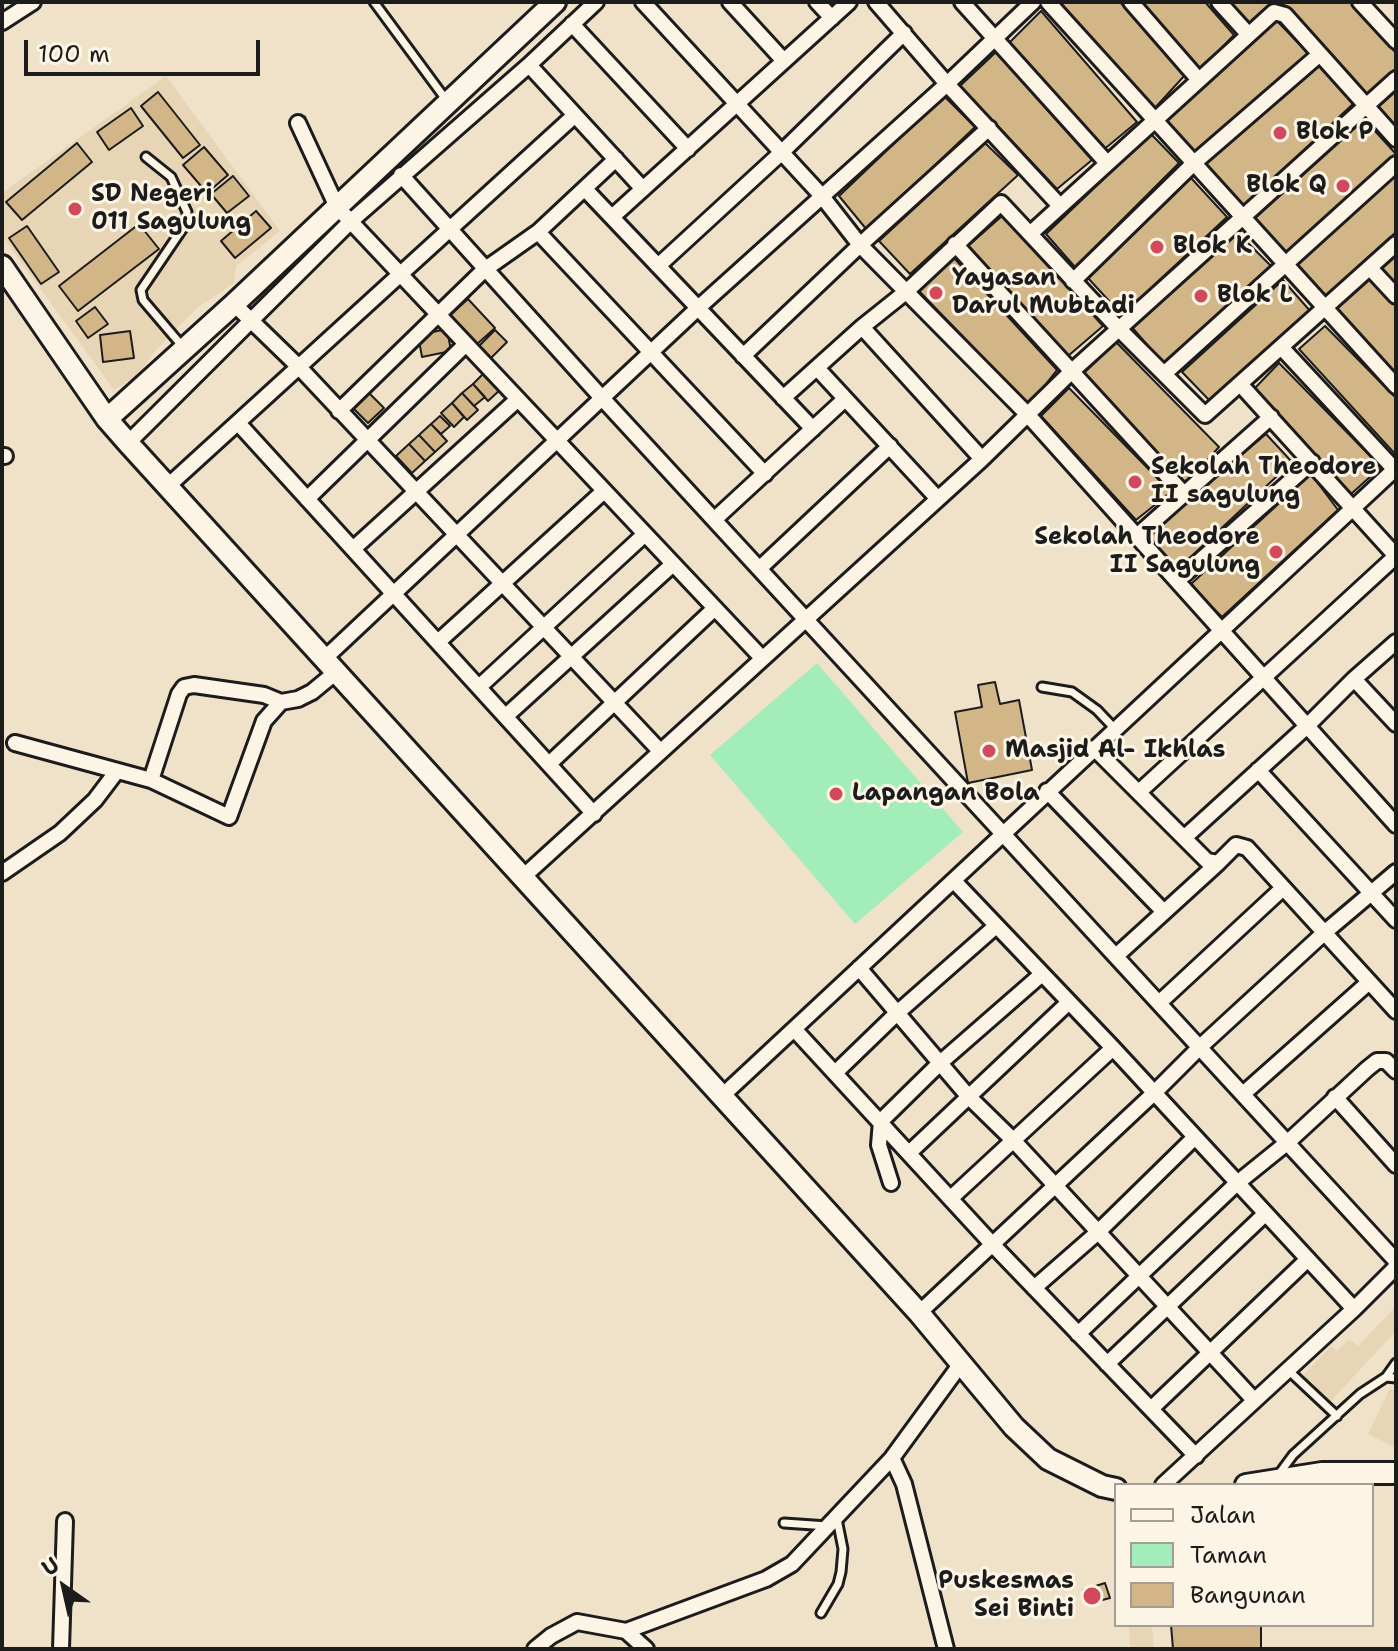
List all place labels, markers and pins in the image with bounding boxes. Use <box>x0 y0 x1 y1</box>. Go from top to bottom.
place label: Blok P <box>1296 119 1373 147</box>
marker: Blok P <box>1271 124 1289 142</box>
place label: Blok Q <box>1246 172 1327 200</box>
marker: Blok Q <box>1334 177 1352 195</box>
place label: SD Negeri 011 Sagulung <box>91 181 251 237</box>
marker: SD Negeri 011 Sagulung <box>66 200 84 218</box>
place label: Blok K <box>1173 233 1252 261</box>
marker: Blok K <box>1148 238 1166 256</box>
place label: Yayasan Darul Mubtadi <box>952 265 1135 321</box>
place label: Blok L <box>1217 282 1292 310</box>
marker: Yayasan Darul Mubtadi <box>927 284 945 302</box>
marker: Blok L <box>1192 287 1210 305</box>
place label: Sekolah Theodore II sagulung <box>1151 454 1377 510</box>
marker: Sekolah Theodore II sagulung <box>1126 473 1144 491</box>
place label: Sekolah Theodore II Sagulung <box>1034 524 1260 580</box>
marker: Sekolah Theodore II Sagulung <box>1267 543 1285 561</box>
place label: Masjid Al- Ikhlas <box>1005 737 1225 765</box>
marker: Masjid Al- Ikhlas <box>980 742 998 760</box>
place label: Lapangan Bola <box>852 780 1040 808</box>
marker: Lapangan Bola <box>827 785 845 803</box>
place label: Puskesmas Sei Binti <box>938 1568 1074 1624</box>
marker: Puskesmas Sei Binti <box>1081 1585 1103 1607</box>

